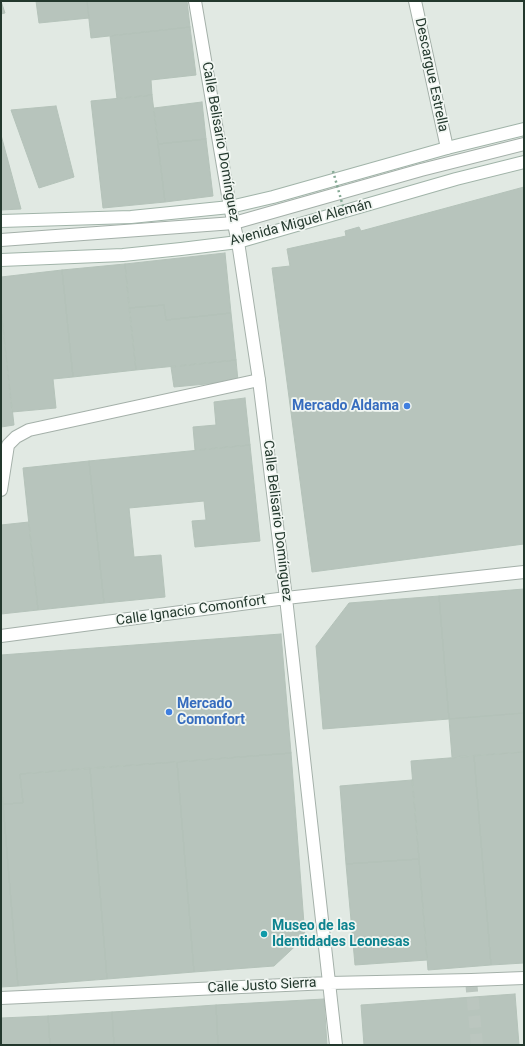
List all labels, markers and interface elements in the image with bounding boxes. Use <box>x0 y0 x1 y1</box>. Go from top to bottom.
street label: Descargue Estrella <box>411 16 451 134</box>
street label: Calle Belisario Domínguez <box>198 61 242 223</box>
street label: Avenida Miguel Alemán <box>228 196 374 250</box>
place label: Mercado Aldama <box>292 398 399 414</box>
marker: Mercado Aldama <box>402 401 412 411</box>
street label: Calle Belisario Domínguez <box>259 439 295 603</box>
street label: Calle Ignacio Comonfort <box>115 592 267 630</box>
place label: Mercado Comonfort <box>177 696 245 728</box>
marker: Mercado Comonfort <box>164 707 174 717</box>
place label: Museo de las Identidades Leonesas <box>272 918 410 950</box>
marker: Museo de las Identidades Leonesas <box>259 929 269 939</box>
street label: Calle Justo Sierra <box>207 975 317 997</box>

